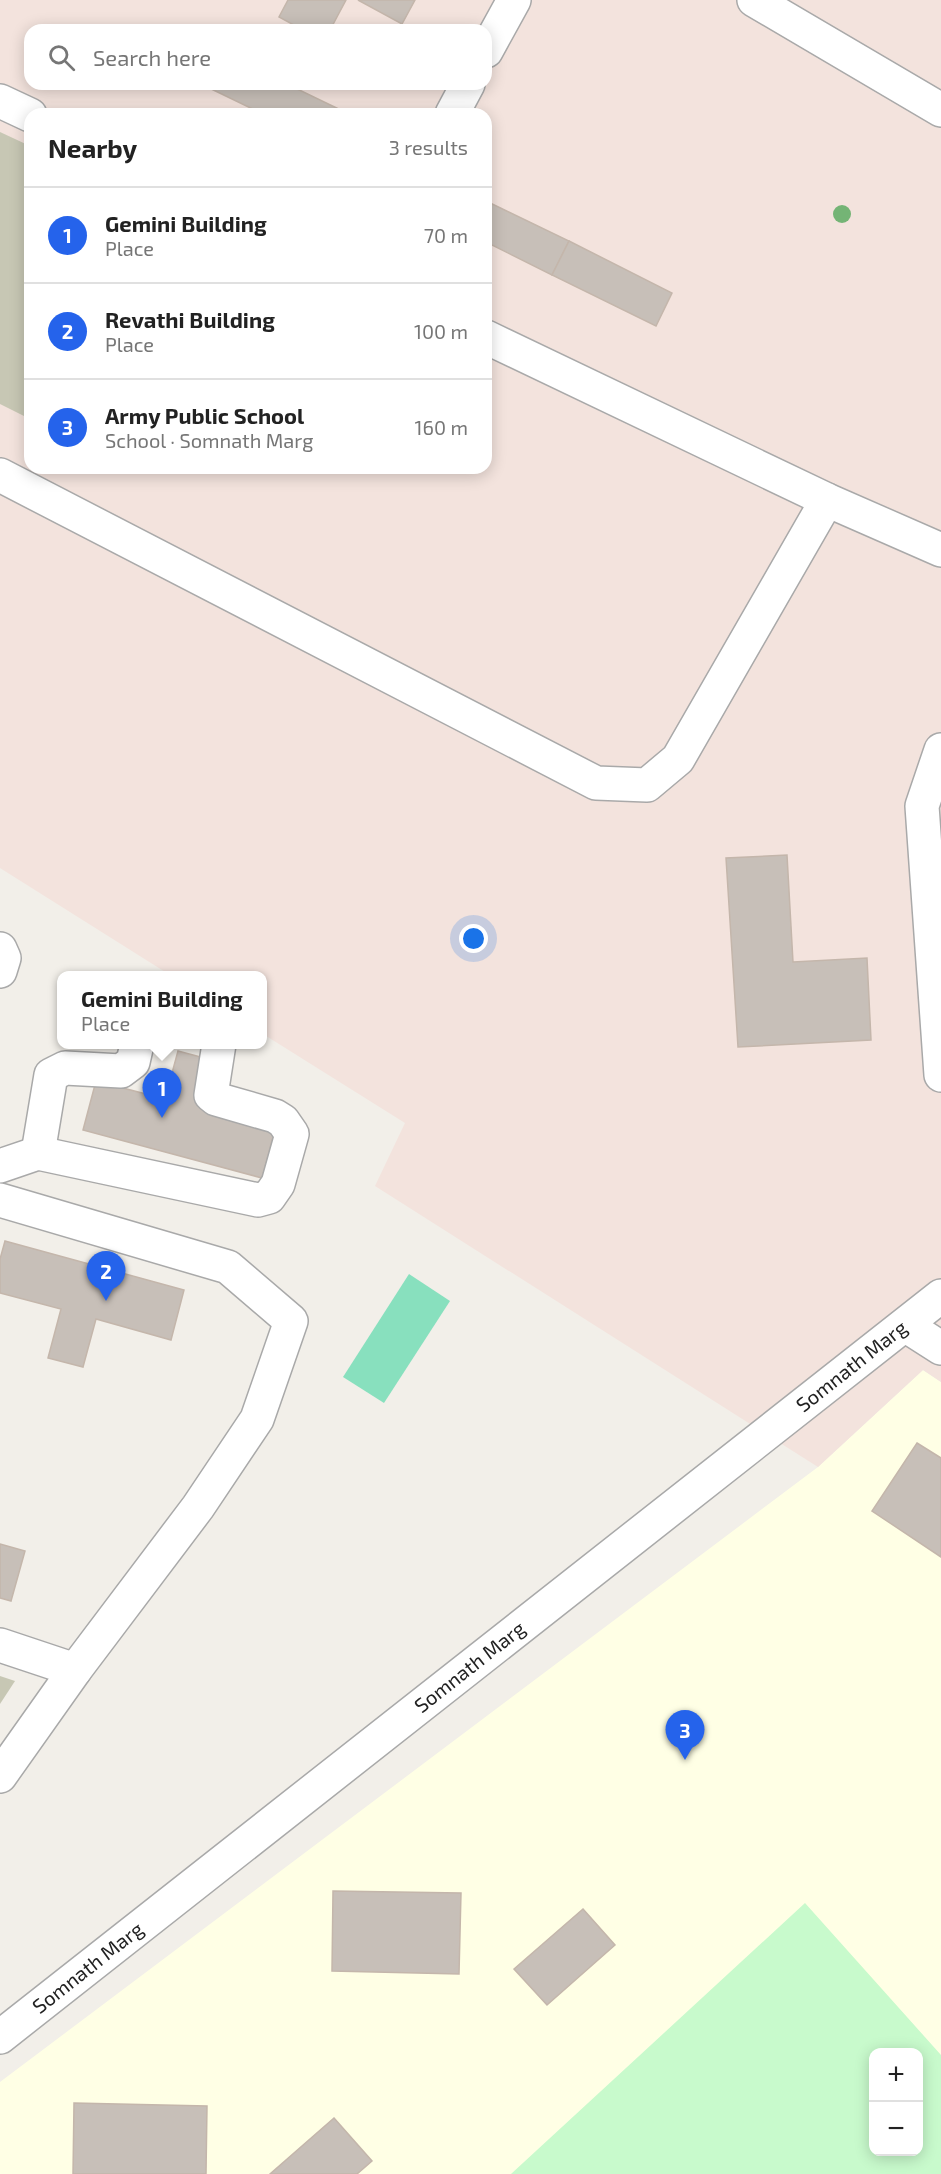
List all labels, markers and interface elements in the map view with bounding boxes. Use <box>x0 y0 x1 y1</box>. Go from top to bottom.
search box <box>24 24 492 90</box>
icon: search <box>45 41 78 74</box>
text: Search here <box>93 44 211 70</box>
text: Nearby <box>48 132 137 163</box>
text: 3 results <box>389 135 468 159</box>
text: Gemini Building <box>105 210 267 236</box>
text: 1 <box>63 223 72 247</box>
text: 70 m <box>424 223 468 247</box>
text: Place <box>105 236 154 260</box>
text: Revathi Building <box>105 306 275 332</box>
text: 2 <box>62 319 73 343</box>
text: 100 m <box>414 319 468 343</box>
text: Place <box>105 332 154 356</box>
text: Army Public School <box>105 402 304 428</box>
text: 3 <box>62 415 73 439</box>
text: 160 m <box>415 415 468 439</box>
text: School · Somnath Marg <box>105 428 313 452</box>
your location <box>459 924 488 953</box>
popup <box>57 971 267 1049</box>
text: Gemini Building <box>81 985 243 1011</box>
text: Place <box>81 1011 130 1035</box>
pin: 1 <box>142 1068 182 1118</box>
pin: 2 <box>86 1252 126 1301</box>
street label: Somnath Marg <box>791 1315 911 1416</box>
street label: Somnath Marg <box>409 1615 529 1717</box>
pin: 3 <box>666 1710 704 1760</box>
street label: Somnath Marg <box>27 1916 147 2018</box>
map controls <box>869 2048 923 2156</box>
button: + <box>869 2048 923 2102</box>
button: − <box>869 2102 923 2156</box>

